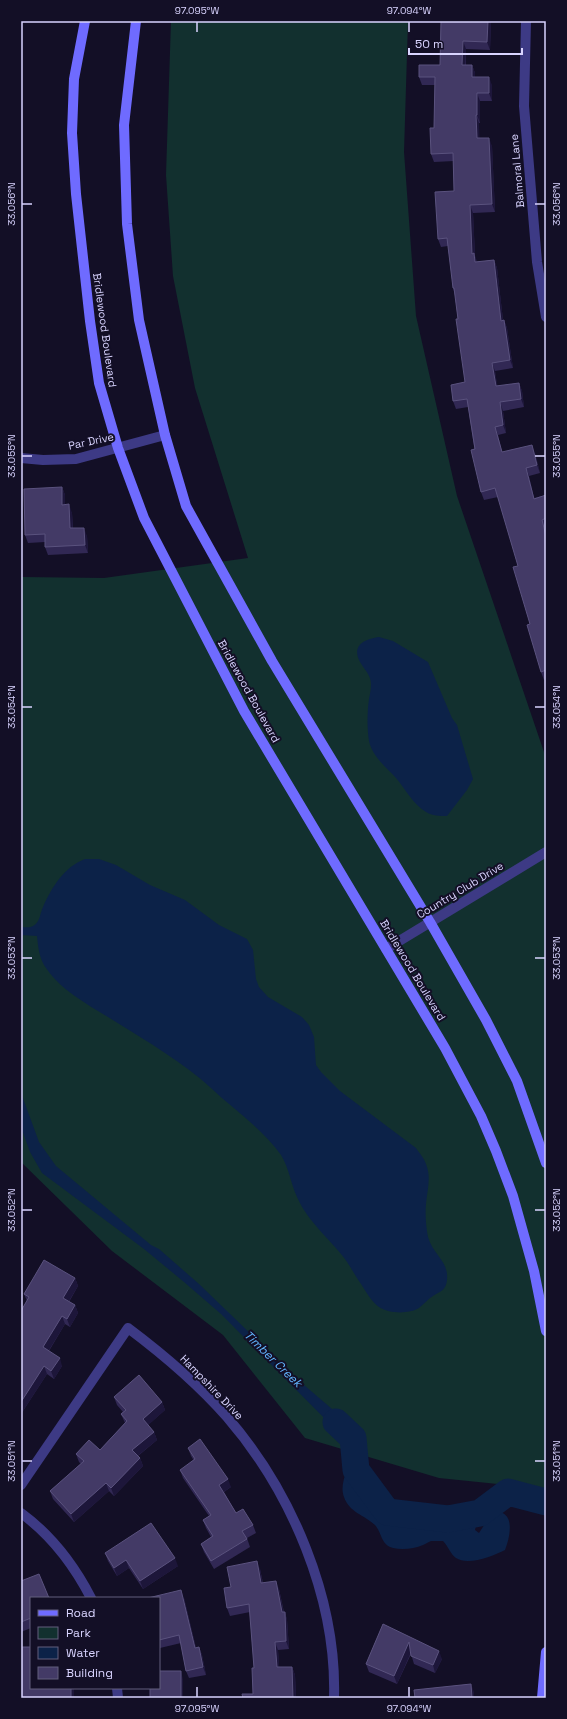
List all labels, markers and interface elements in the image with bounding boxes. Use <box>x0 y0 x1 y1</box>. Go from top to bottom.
text: 97.095°W <box>175 4 219 17</box>
text: 97.094°W <box>387 4 432 17</box>
scale bar <box>409 30 522 56</box>
text: 50 m <box>415 36 443 52</box>
street label: Balmoral Lane <box>507 134 527 208</box>
text: 33.056°N <box>5 182 18 226</box>
text: 33.056°N <box>550 182 563 226</box>
street label: Bridlewood Boulevard <box>90 272 120 388</box>
street label: Par Drive <box>67 429 115 453</box>
text: 33.055°N <box>5 434 18 478</box>
text: 33.055°N <box>550 434 563 478</box>
street label: Bridlewood Boulevard <box>215 637 283 745</box>
text: 33.054°N <box>5 685 18 729</box>
text: 33.054°N <box>550 685 563 729</box>
street label: Country Club Drive <box>414 859 506 921</box>
street label: Bridlewood Boulevard <box>377 917 449 1023</box>
text: 33.053°N <box>5 936 18 980</box>
text: 33.053°N <box>550 936 563 980</box>
text: 33.052°N <box>5 1188 18 1232</box>
text: 33.052°N <box>550 1188 563 1232</box>
water label: Timber Creek <box>240 1327 307 1392</box>
street label: Hampshire Drive <box>177 1352 247 1422</box>
text: 33.051°N <box>5 1440 18 1482</box>
text: 33.051°N <box>550 1440 563 1482</box>
legend <box>30 1597 160 1689</box>
text: Road <box>66 1605 95 1621</box>
text: Park <box>66 1625 91 1641</box>
text: Water <box>66 1645 100 1661</box>
text: Building <box>66 1665 113 1681</box>
text: 97.095°W <box>175 1702 219 1715</box>
text: 97.094°W <box>387 1702 432 1715</box>

